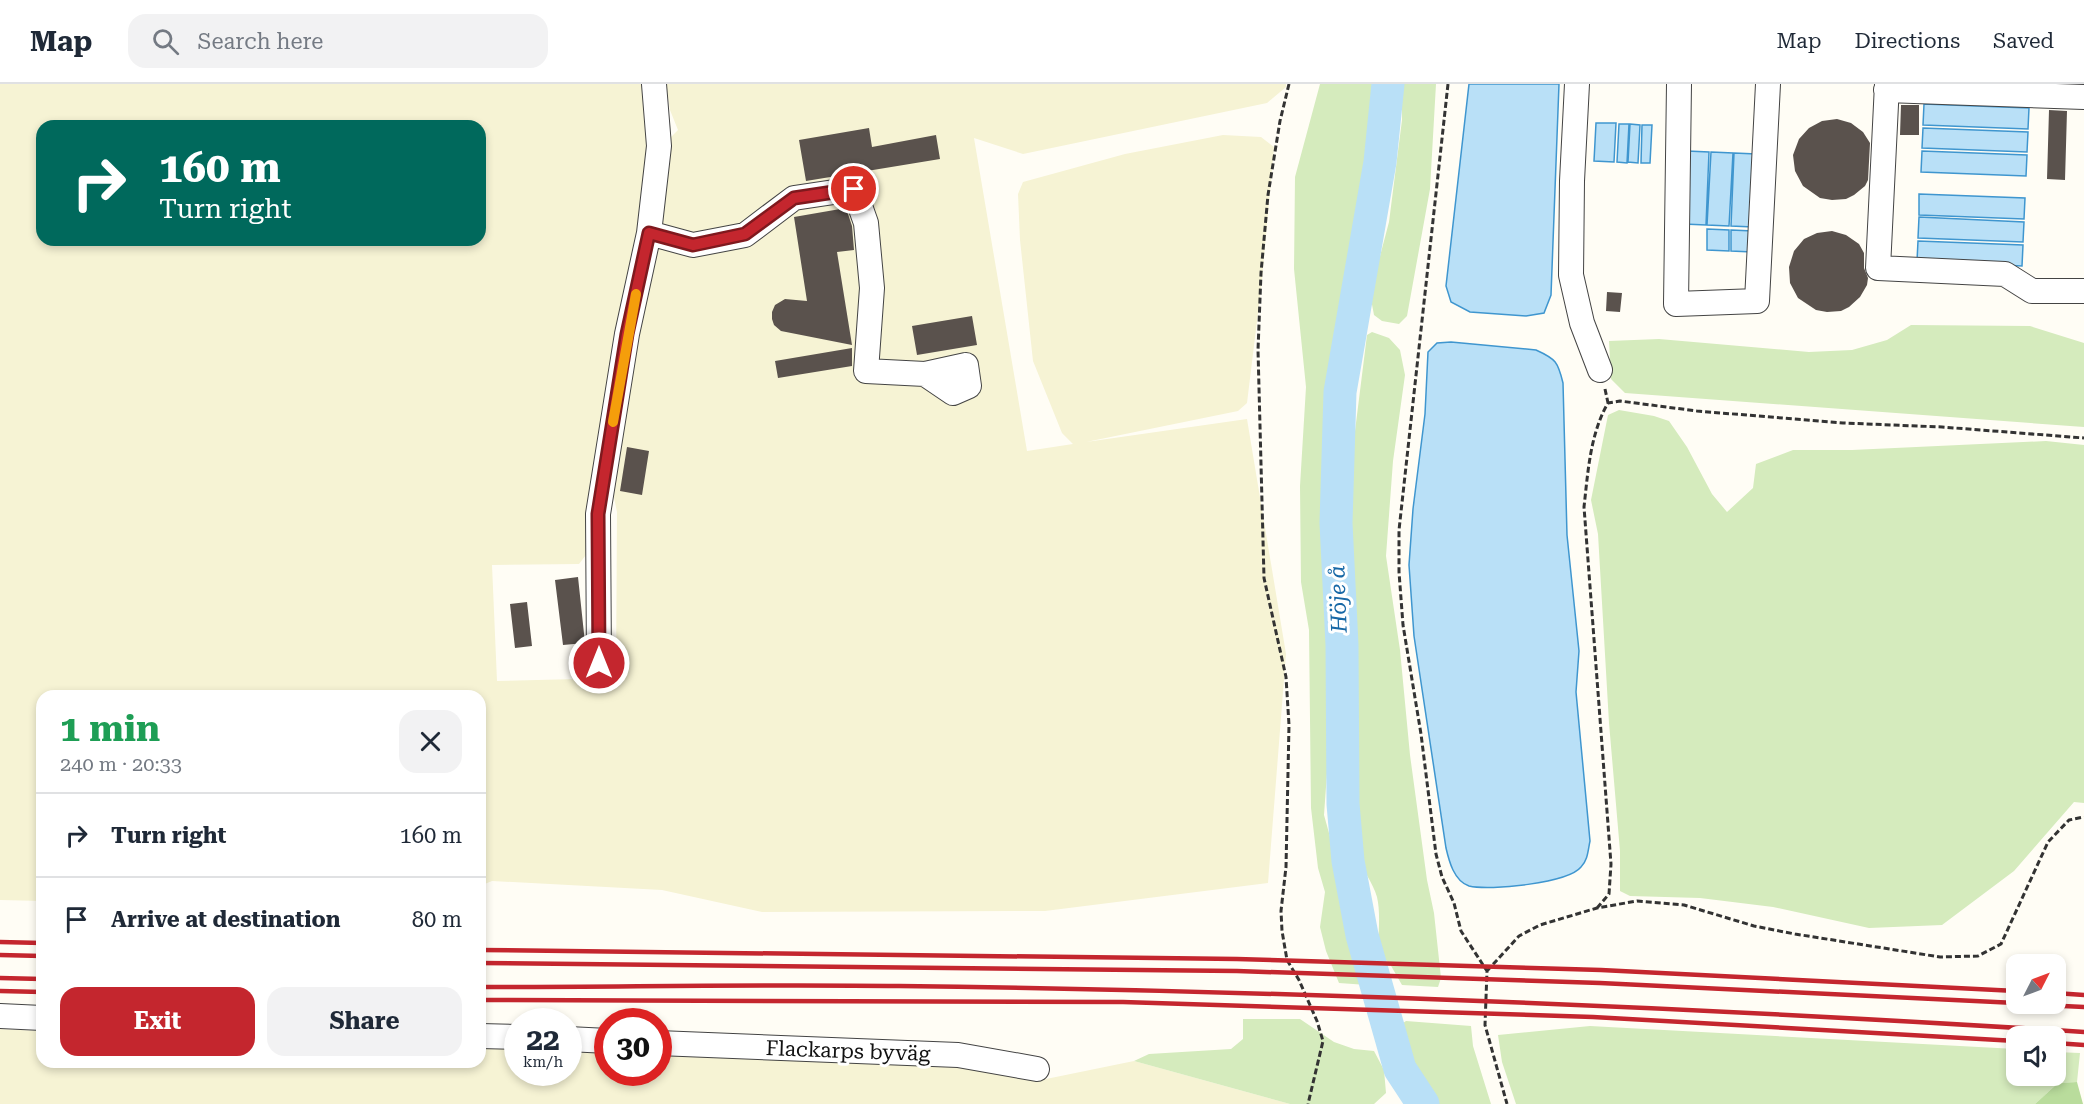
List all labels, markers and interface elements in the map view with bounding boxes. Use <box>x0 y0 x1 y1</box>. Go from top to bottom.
search box <box>128 14 548 68</box>
text: Map <box>30 25 92 58</box>
icon: search <box>149 25 182 58</box>
text: Search here <box>197 29 323 54</box>
text: Map <box>1777 29 1821 53</box>
text: Directions <box>1854 29 1960 53</box>
text: Saved <box>1993 29 2054 53</box>
text: 160 m <box>159 143 281 192</box>
icon: right <box>60 144 138 222</box>
pin <box>828 163 879 214</box>
icon: arrive <box>837 172 870 205</box>
text: Turn right <box>159 193 292 225</box>
water label: Höje å <box>1324 565 1352 634</box>
position arrow <box>567 631 631 695</box>
text: 1 min <box>60 708 160 750</box>
button: close <box>399 710 462 773</box>
text: 240 m · 20:33 <box>60 752 182 776</box>
icon: right <box>60 819 93 852</box>
text: Turn right <box>111 823 226 848</box>
text: 160 m <box>399 823 462 848</box>
icon: arrive <box>60 903 93 936</box>
text: Arrive at destination <box>111 907 340 932</box>
text: 80 m <box>412 907 462 932</box>
north arrow <box>2006 954 2066 1014</box>
map controls <box>2006 954 2066 1086</box>
button: Exit <box>60 987 255 1056</box>
button: Share <box>267 987 462 1056</box>
speed limit sign: 30 <box>594 1008 672 1086</box>
text: 22 <box>526 1022 560 1057</box>
button: sound <box>2006 1026 2066 1086</box>
street label: Flackarps byväg <box>765 1036 931 1066</box>
text: km/h <box>523 1053 563 1071</box>

